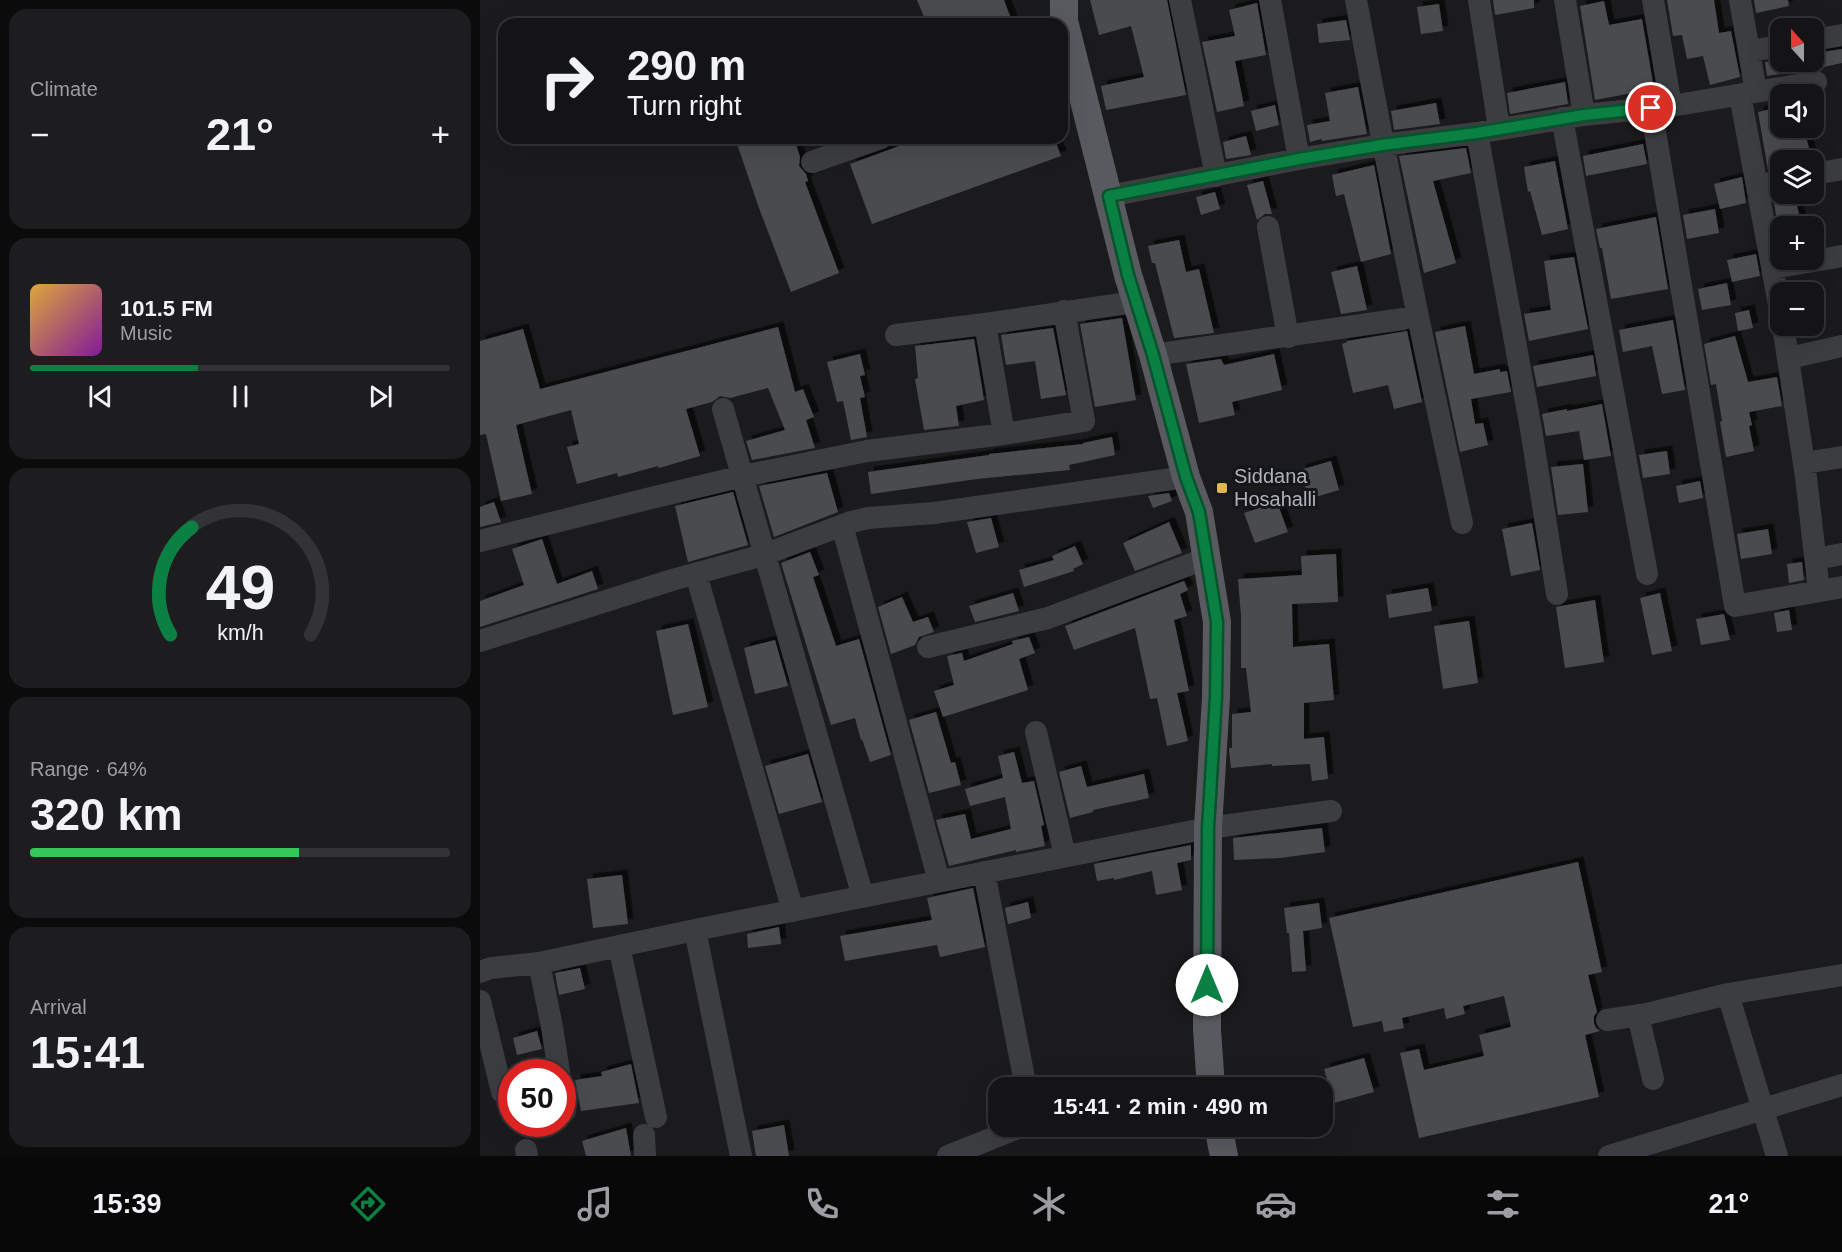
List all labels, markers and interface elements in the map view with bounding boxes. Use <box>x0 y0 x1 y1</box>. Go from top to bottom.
north arrow <box>1770 18 1824 72</box>
map controls <box>1770 18 1824 336</box>
icon: right <box>528 42 606 120</box>
text: 290 m <box>627 42 746 89</box>
text: Climate <box>30 78 98 100</box>
pin <box>1625 82 1676 133</box>
button: sound <box>1770 84 1824 138</box>
text: Turn right <box>627 91 742 121</box>
icon: arrive <box>1634 91 1667 124</box>
text: 21° <box>206 109 274 160</box>
text: − <box>30 116 49 153</box>
text: + <box>431 116 450 153</box>
button: layers <box>1770 150 1824 204</box>
button: + <box>1770 216 1824 270</box>
button: − <box>1770 282 1824 336</box>
text: 101.5 FM <box>120 296 213 321</box>
text: Music <box>120 322 172 344</box>
icon: previous <box>84 380 117 413</box>
icon: pause <box>224 380 257 413</box>
icon: next <box>364 380 397 413</box>
place label: Siddana Hosahalli <box>1234 465 1316 510</box>
marker: Siddana Hosahalli <box>1215 481 1229 495</box>
text: 49 <box>205 553 275 622</box>
text: km/h <box>217 621 263 645</box>
text: Range · 64% <box>30 758 147 780</box>
text: 320 km <box>30 789 183 840</box>
position arrow <box>1175 953 1239 1017</box>
text: Arrival <box>30 996 87 1018</box>
text: 15:41 <box>30 1027 145 1078</box>
speed limit sign: 50 <box>498 1059 576 1137</box>
text: 15:41 · 2 min · 490 m <box>1053 1094 1268 1119</box>
icon: directions <box>347 1183 389 1225</box>
icon: music <box>574 1183 616 1225</box>
icon: phone <box>801 1183 843 1225</box>
icon: climate <box>1028 1183 1070 1225</box>
icon: car <box>1255 1183 1297 1225</box>
icon: filters <box>1482 1183 1524 1225</box>
text: 15:39 <box>93 1189 162 1219</box>
text: 21° <box>1709 1189 1749 1219</box>

